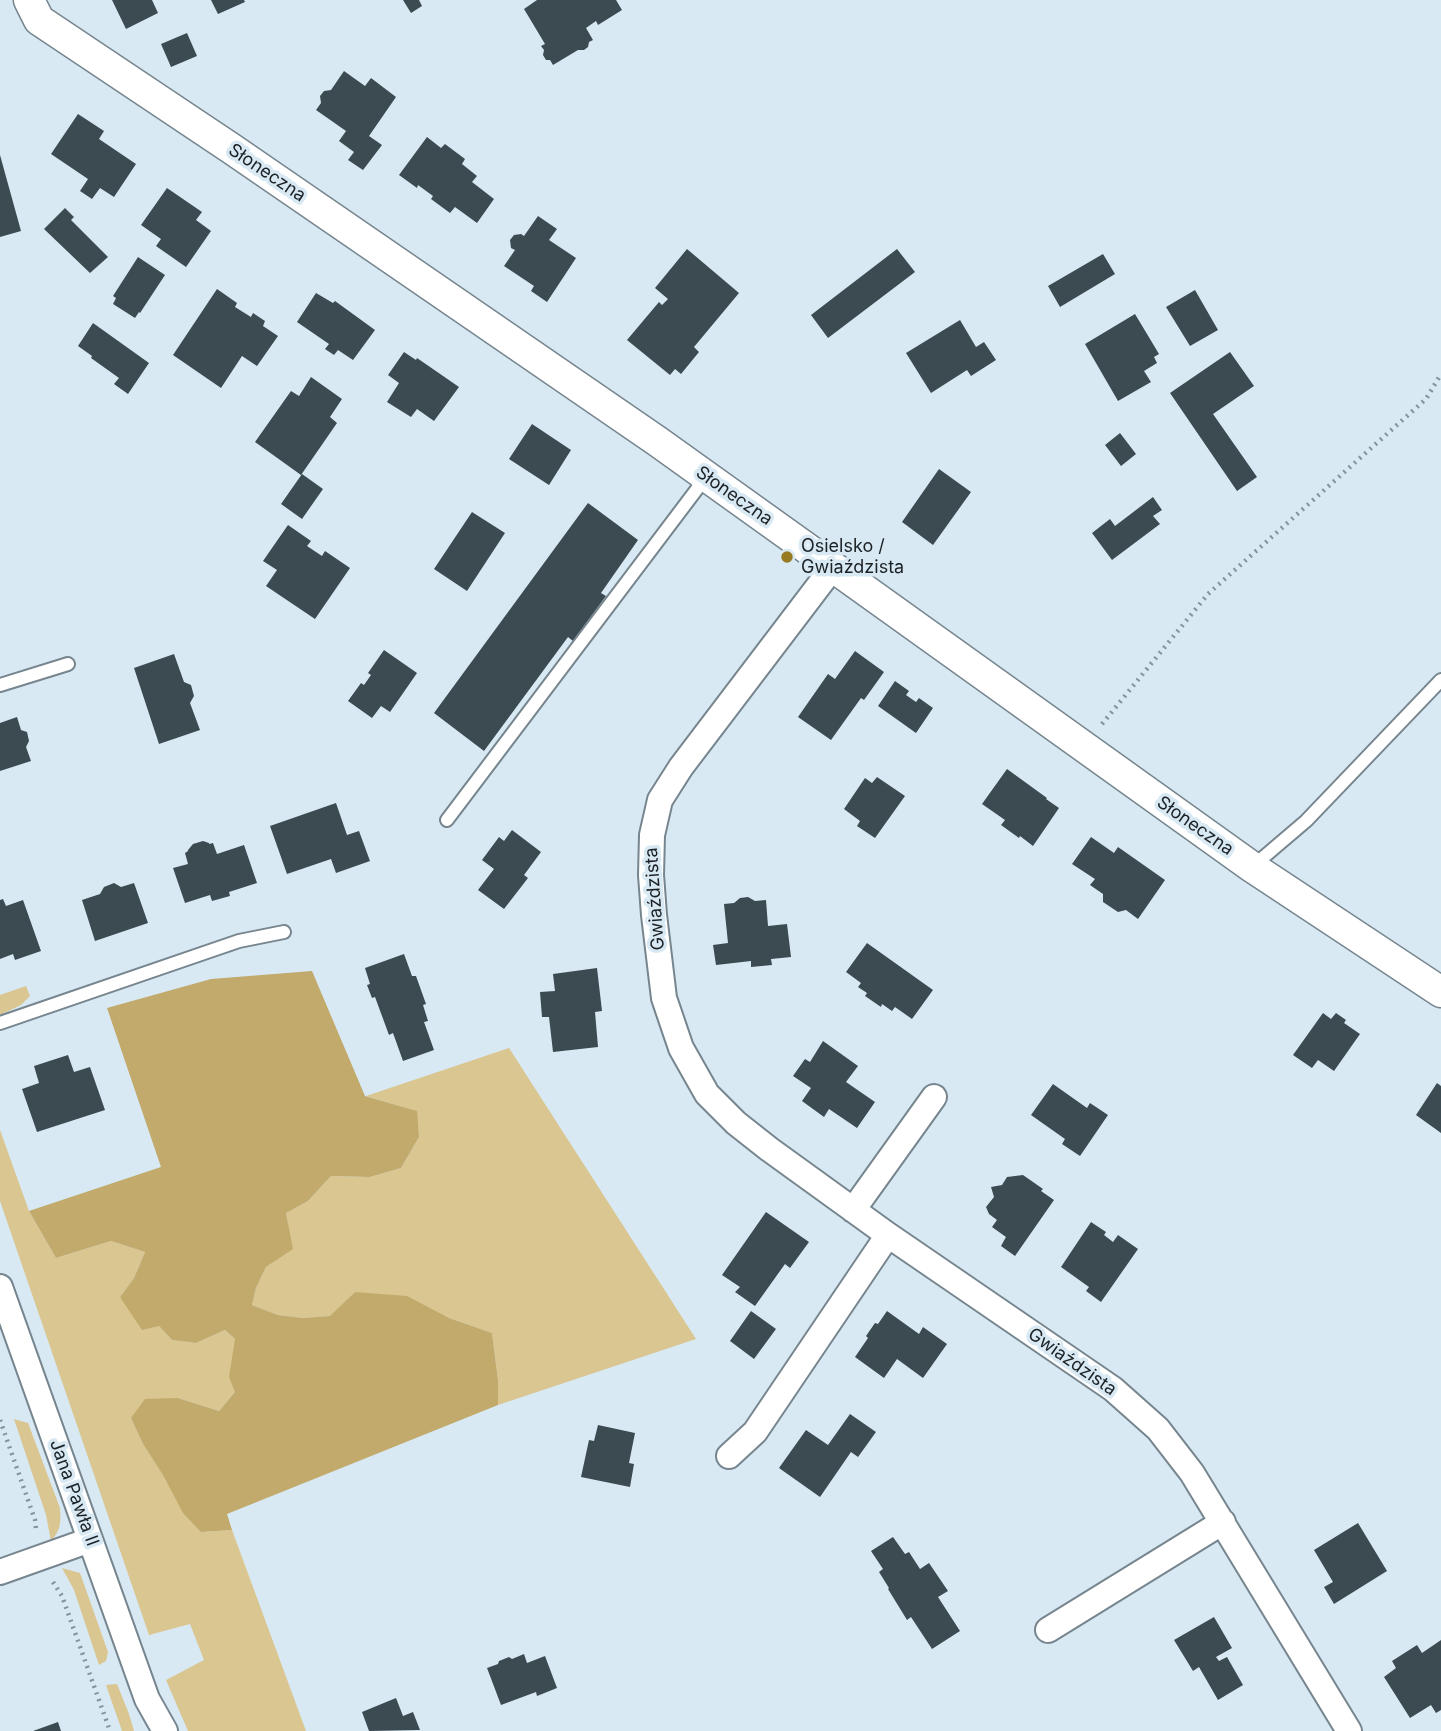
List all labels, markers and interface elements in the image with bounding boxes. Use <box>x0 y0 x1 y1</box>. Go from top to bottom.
street label: Słoneczna <box>224 139 310 207</box>
street label: Słoneczna <box>692 462 776 530</box>
place label: Osielsko / Gwiaździsta <box>801 536 904 578</box>
marker: Osielsko / Gwiaździsta <box>779 549 795 565</box>
street label: Słoneczna <box>1153 792 1237 860</box>
street label: Gwiaździsta <box>641 847 669 951</box>
street label: Gwiaździsta <box>1024 1324 1120 1400</box>
street label: Jana Pawła II <box>45 1437 103 1549</box>

